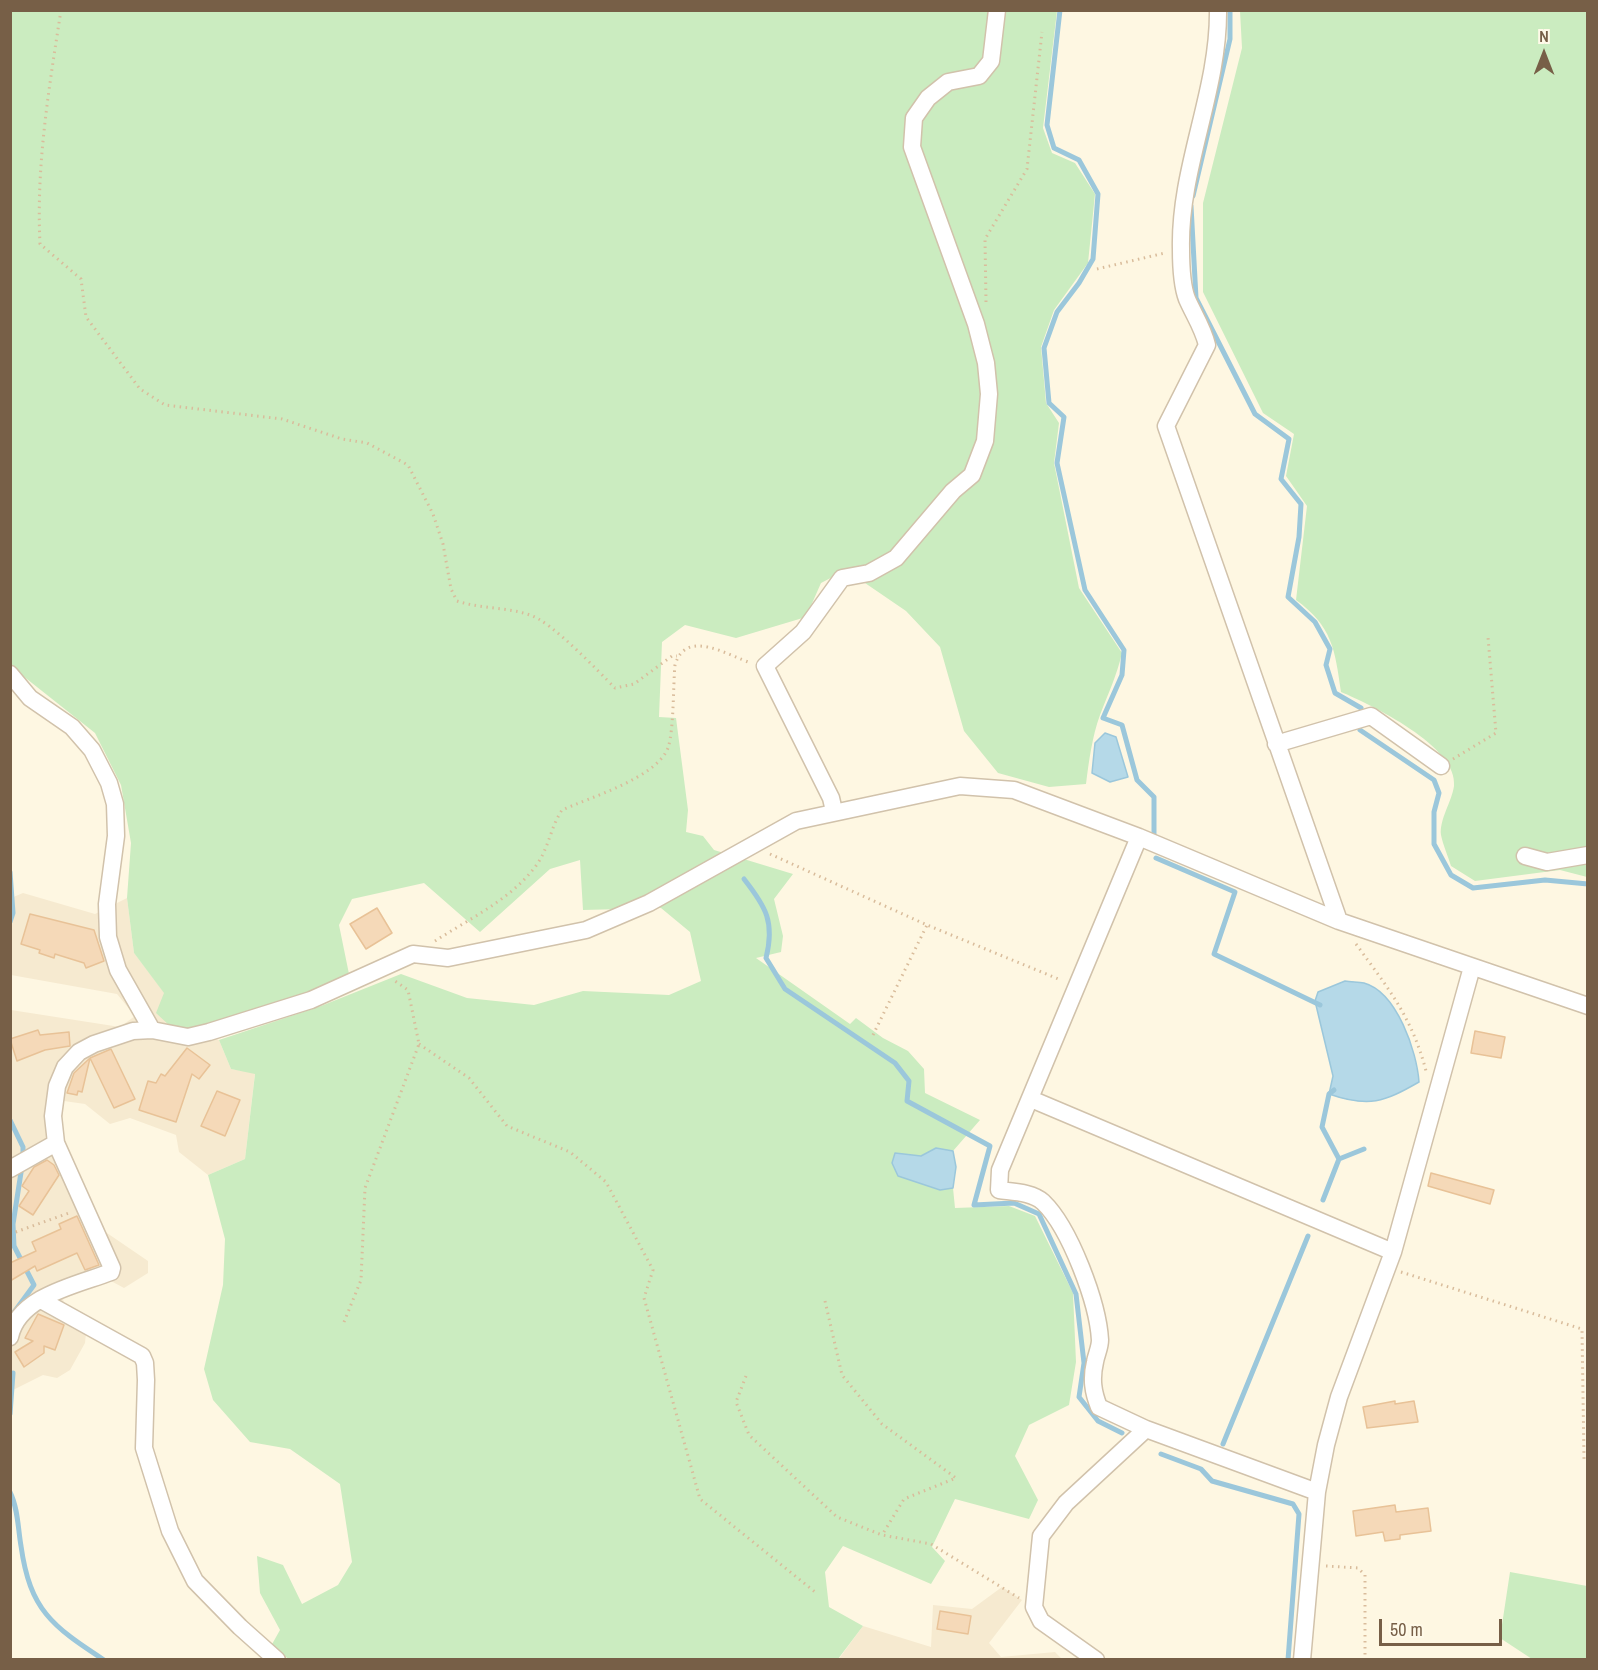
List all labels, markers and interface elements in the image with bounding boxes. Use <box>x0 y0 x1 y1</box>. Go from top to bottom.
north arrow <box>1514 24 1574 84</box>
text: N <box>1539 25 1549 47</box>
scale bar <box>1382 1607 1505 1645</box>
text: 50 m <box>1390 1617 1423 1642</box>

